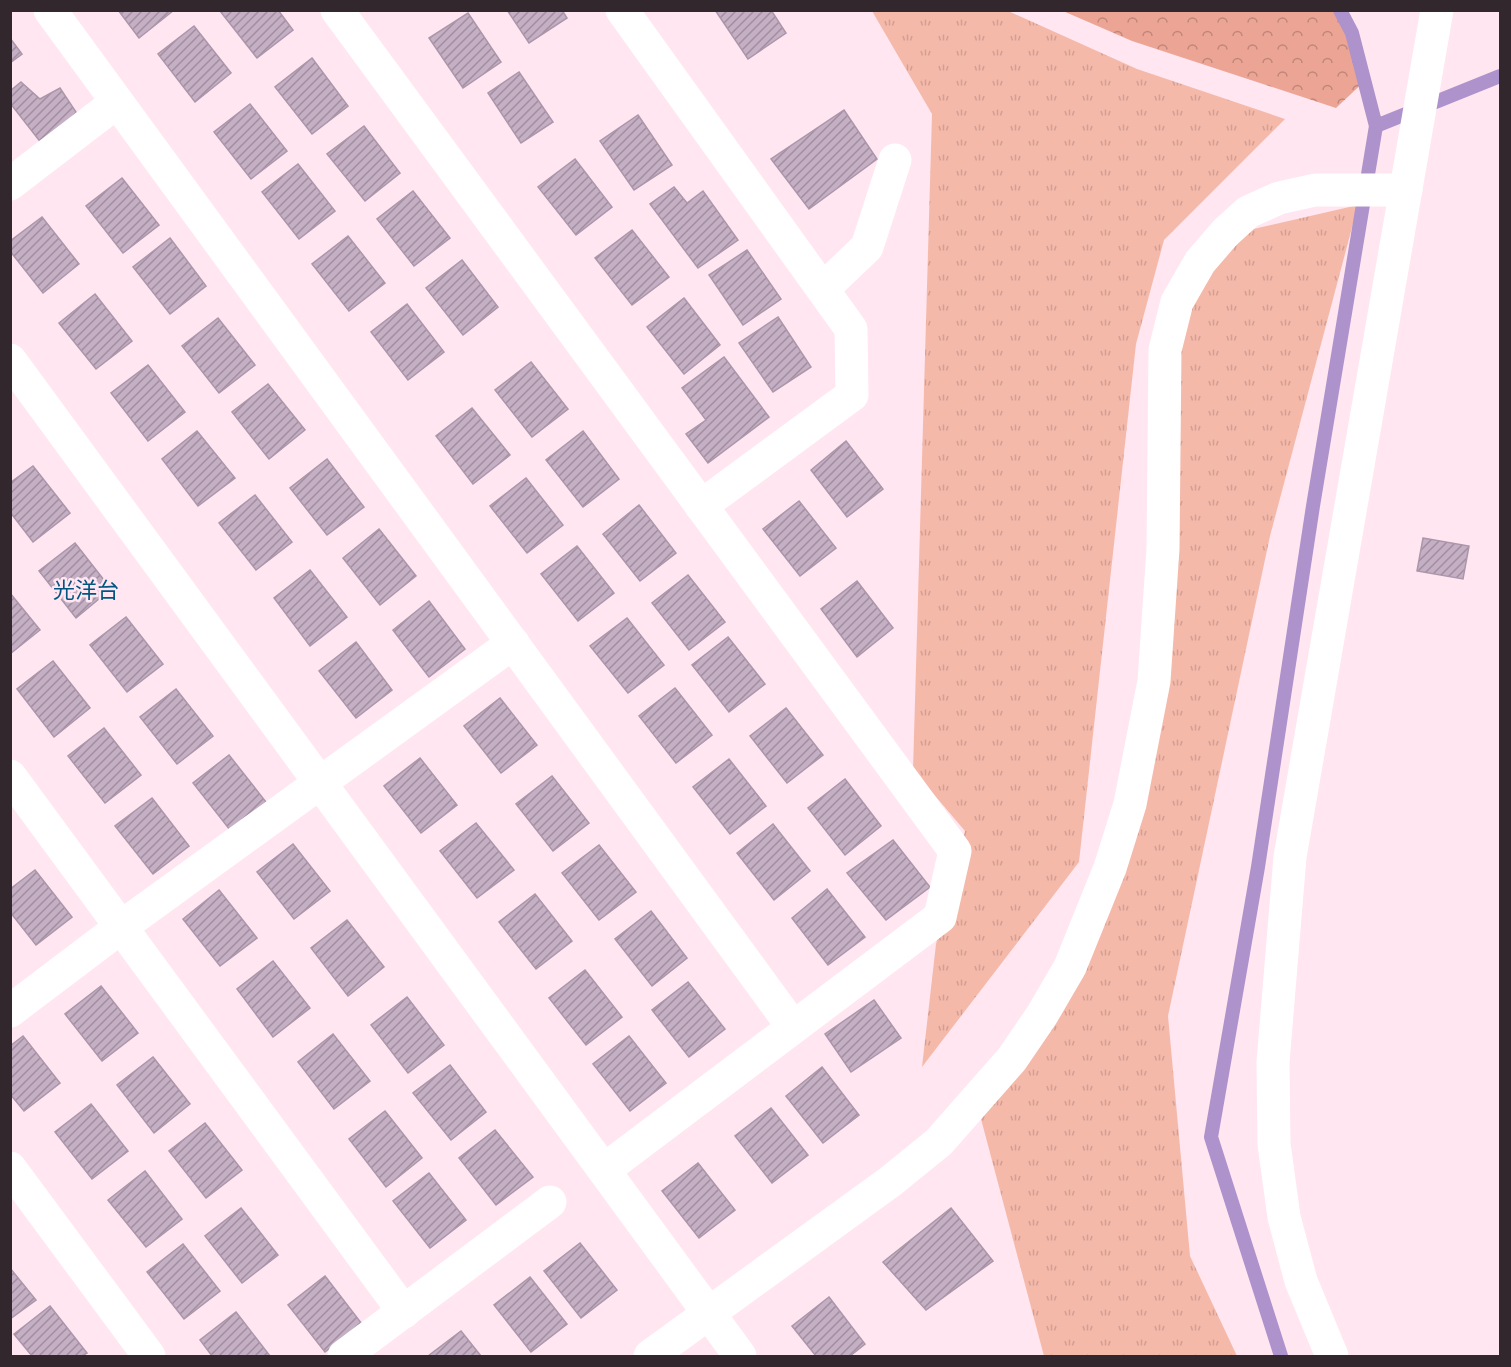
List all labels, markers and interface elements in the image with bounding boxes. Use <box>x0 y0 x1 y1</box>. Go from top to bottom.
district label: 光洋台 <box>53 578 119 603</box>

